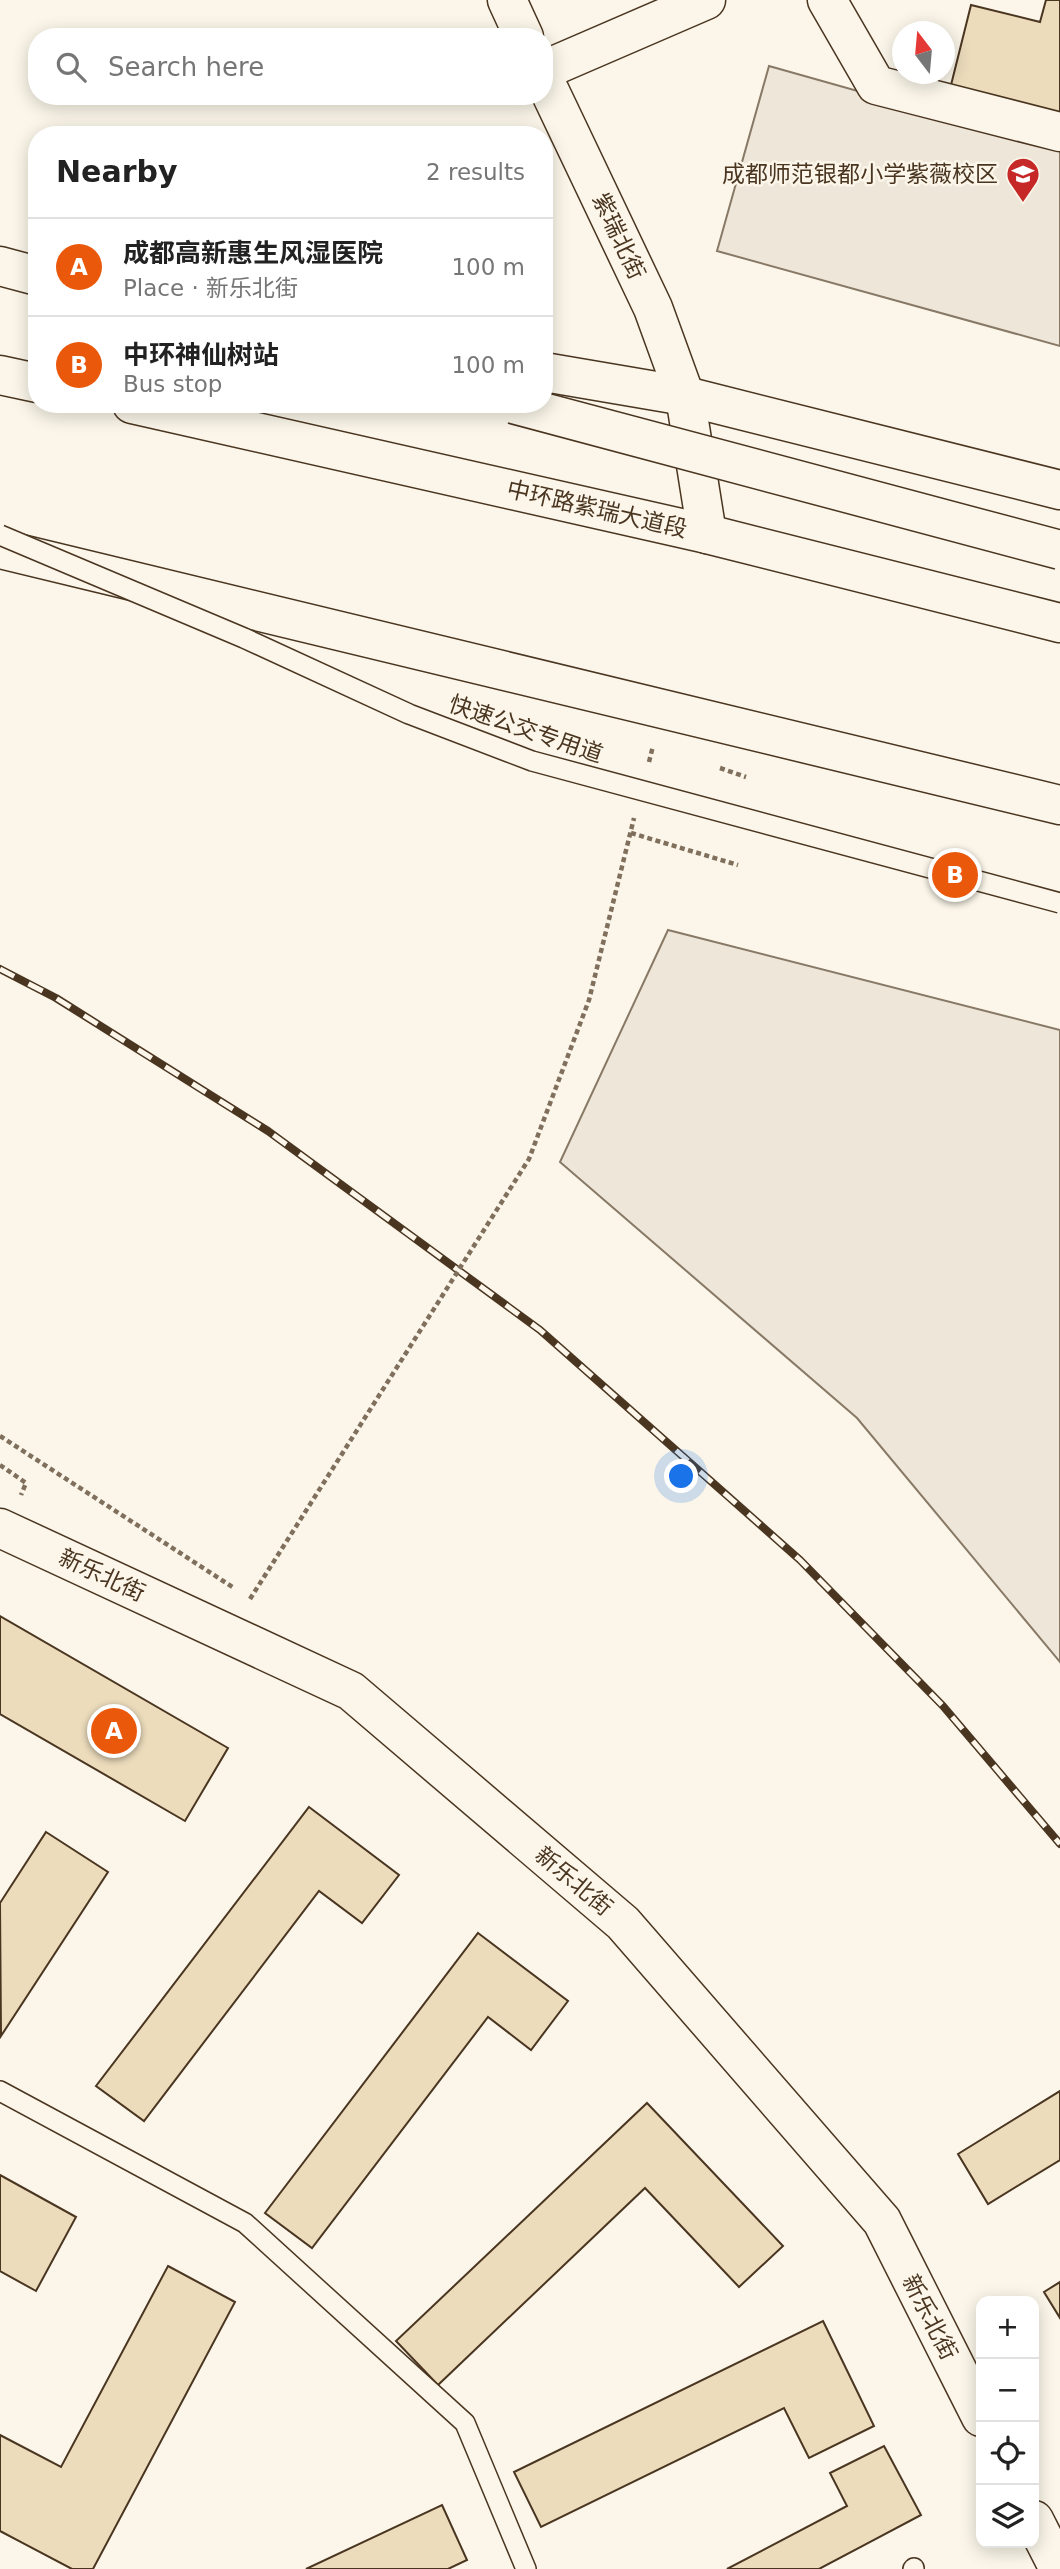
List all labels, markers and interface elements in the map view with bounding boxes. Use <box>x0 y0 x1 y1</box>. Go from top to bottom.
north arrow <box>892 21 955 84</box>
search box <box>28 28 553 105</box>
icon: search <box>52 48 90 86</box>
text: Search here <box>108 52 264 82</box>
text: Nearby <box>56 154 178 189</box>
school or university icon: 成都师范银都小学紫薇校区 <box>1004 155 1042 204</box>
text: 2 results <box>426 159 525 185</box>
place label: 成都师范银都小学紫薇校区 <box>722 161 998 187</box>
street label: 紫瑞北街 <box>588 189 650 283</box>
text: 成都高新惠生风湿医院 <box>123 238 383 268</box>
text: A <box>70 254 88 280</box>
text: 100 m <box>451 254 525 280</box>
text: Place · 新乐北街 <box>123 275 298 301</box>
text: 中环神仙树站 <box>123 340 279 370</box>
text: B <box>70 352 88 378</box>
text: 100 m <box>451 352 525 378</box>
text: Bus stop <box>123 371 222 397</box>
street label: 中环路紫瑞大道段 <box>504 476 690 542</box>
street label: 快速公交专用道 <box>446 691 606 767</box>
pin: B <box>932 849 978 901</box>
your location <box>664 1459 698 1493</box>
street label: 新乐北街 <box>55 1544 149 1606</box>
pin: A <box>91 1705 137 1757</box>
street label: 新乐北街 <box>530 1841 618 1921</box>
street label: 新乐北街 <box>898 2270 962 2364</box>
map controls <box>976 2296 1039 2548</box>
button: + <box>976 2296 1039 2359</box>
button: − <box>976 2359 1039 2422</box>
button: locate <box>976 2422 1039 2485</box>
button: layers <box>976 2485 1039 2548</box>

